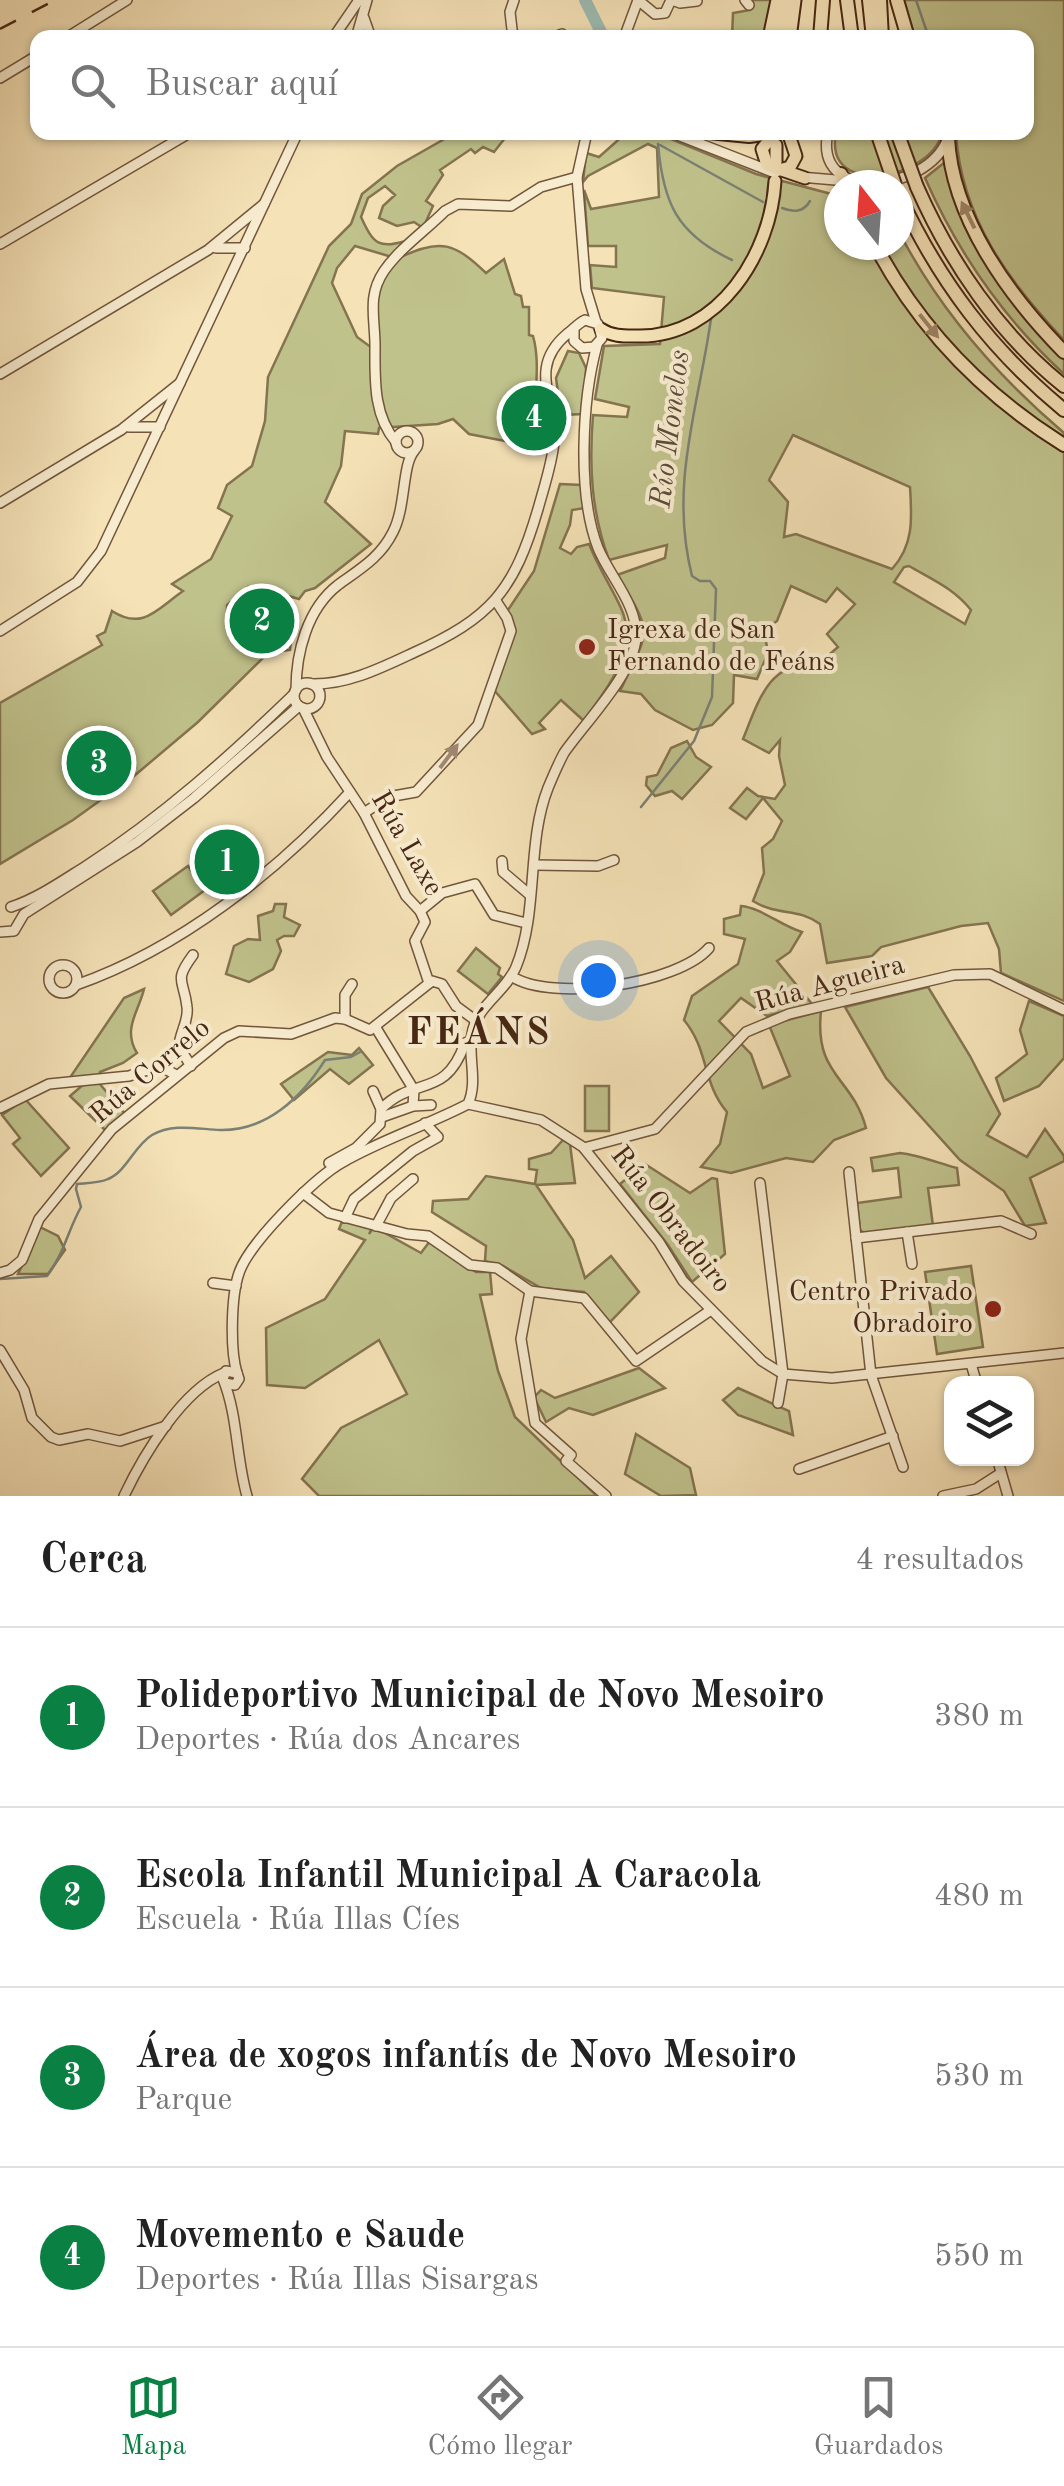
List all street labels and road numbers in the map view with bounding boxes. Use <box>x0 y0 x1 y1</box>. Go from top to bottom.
street label: Rúa Laxe <box>365 787 447 901</box>
street label: Rúa Agueira <box>752 952 908 1018</box>
street label: Rúa Correlo <box>86 1014 216 1130</box>
street label: Rúa Obradoiro <box>604 1142 736 1298</box>

